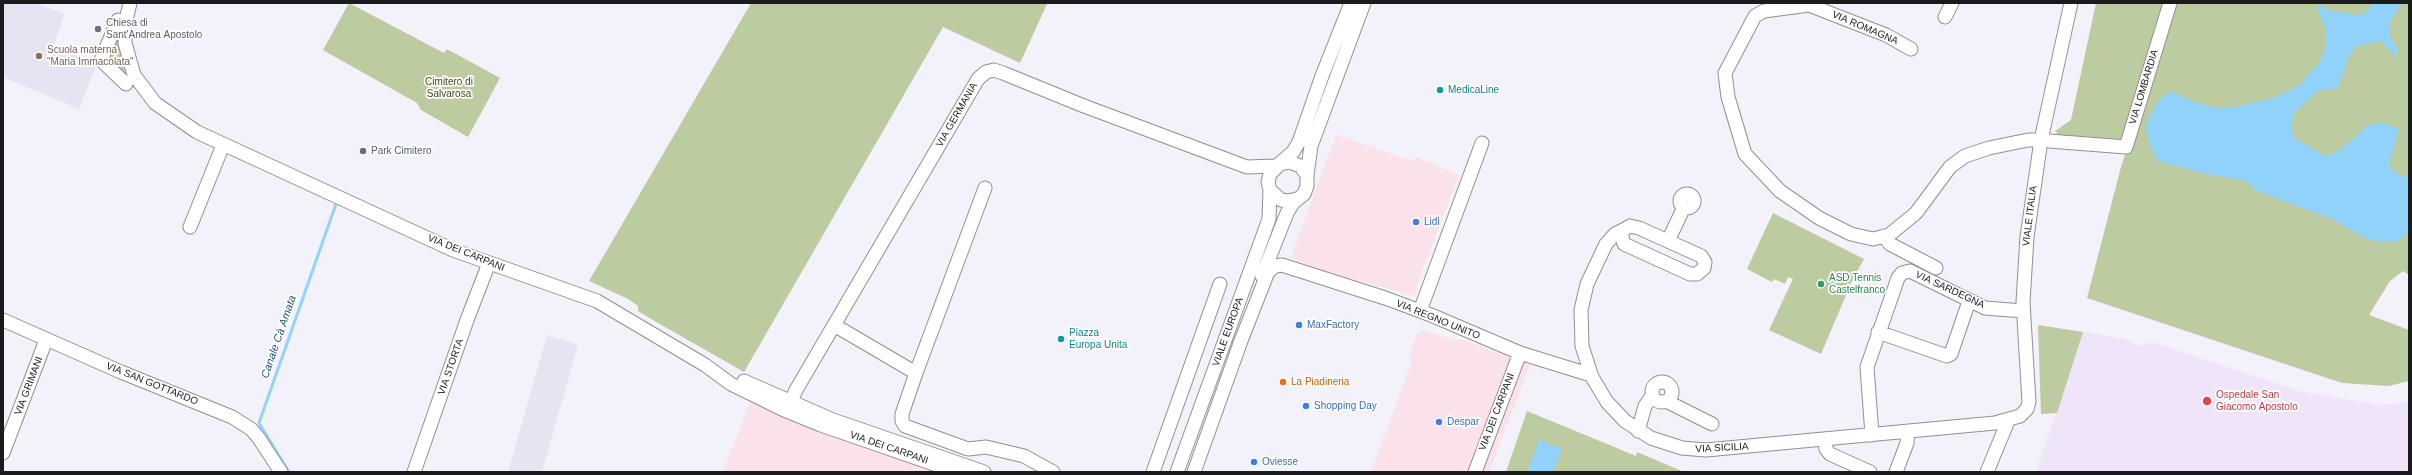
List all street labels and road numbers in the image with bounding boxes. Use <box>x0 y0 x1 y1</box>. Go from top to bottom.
street label: VIA ROMAGNA <box>1830 9 1900 47</box>
street label: VIA LOMBARDIA <box>2127 48 2161 126</box>
street label: VIA GERMANIA <box>934 81 980 149</box>
street label: VIALE ITALIA <box>2020 185 2040 247</box>
street label: VIA DEI CARPANI <box>426 232 506 274</box>
street label: VIA SARDEGNA <box>1913 269 1987 311</box>
street label: VIALE EUROPA <box>1210 296 1246 368</box>
street label: VIA REGNO UNITO <box>1394 298 1482 342</box>
street label: VIA STORTA <box>436 337 466 397</box>
street label: VIA GRIMANI <box>12 355 46 417</box>
street label: VIA SAN GOTTARDO <box>104 360 200 408</box>
street label: VIA DEI CARPANI <box>1477 372 1517 452</box>
street label: VIA DEI CARPANI <box>848 429 930 467</box>
street label: VIA SICILIA <box>1695 441 1749 455</box>

